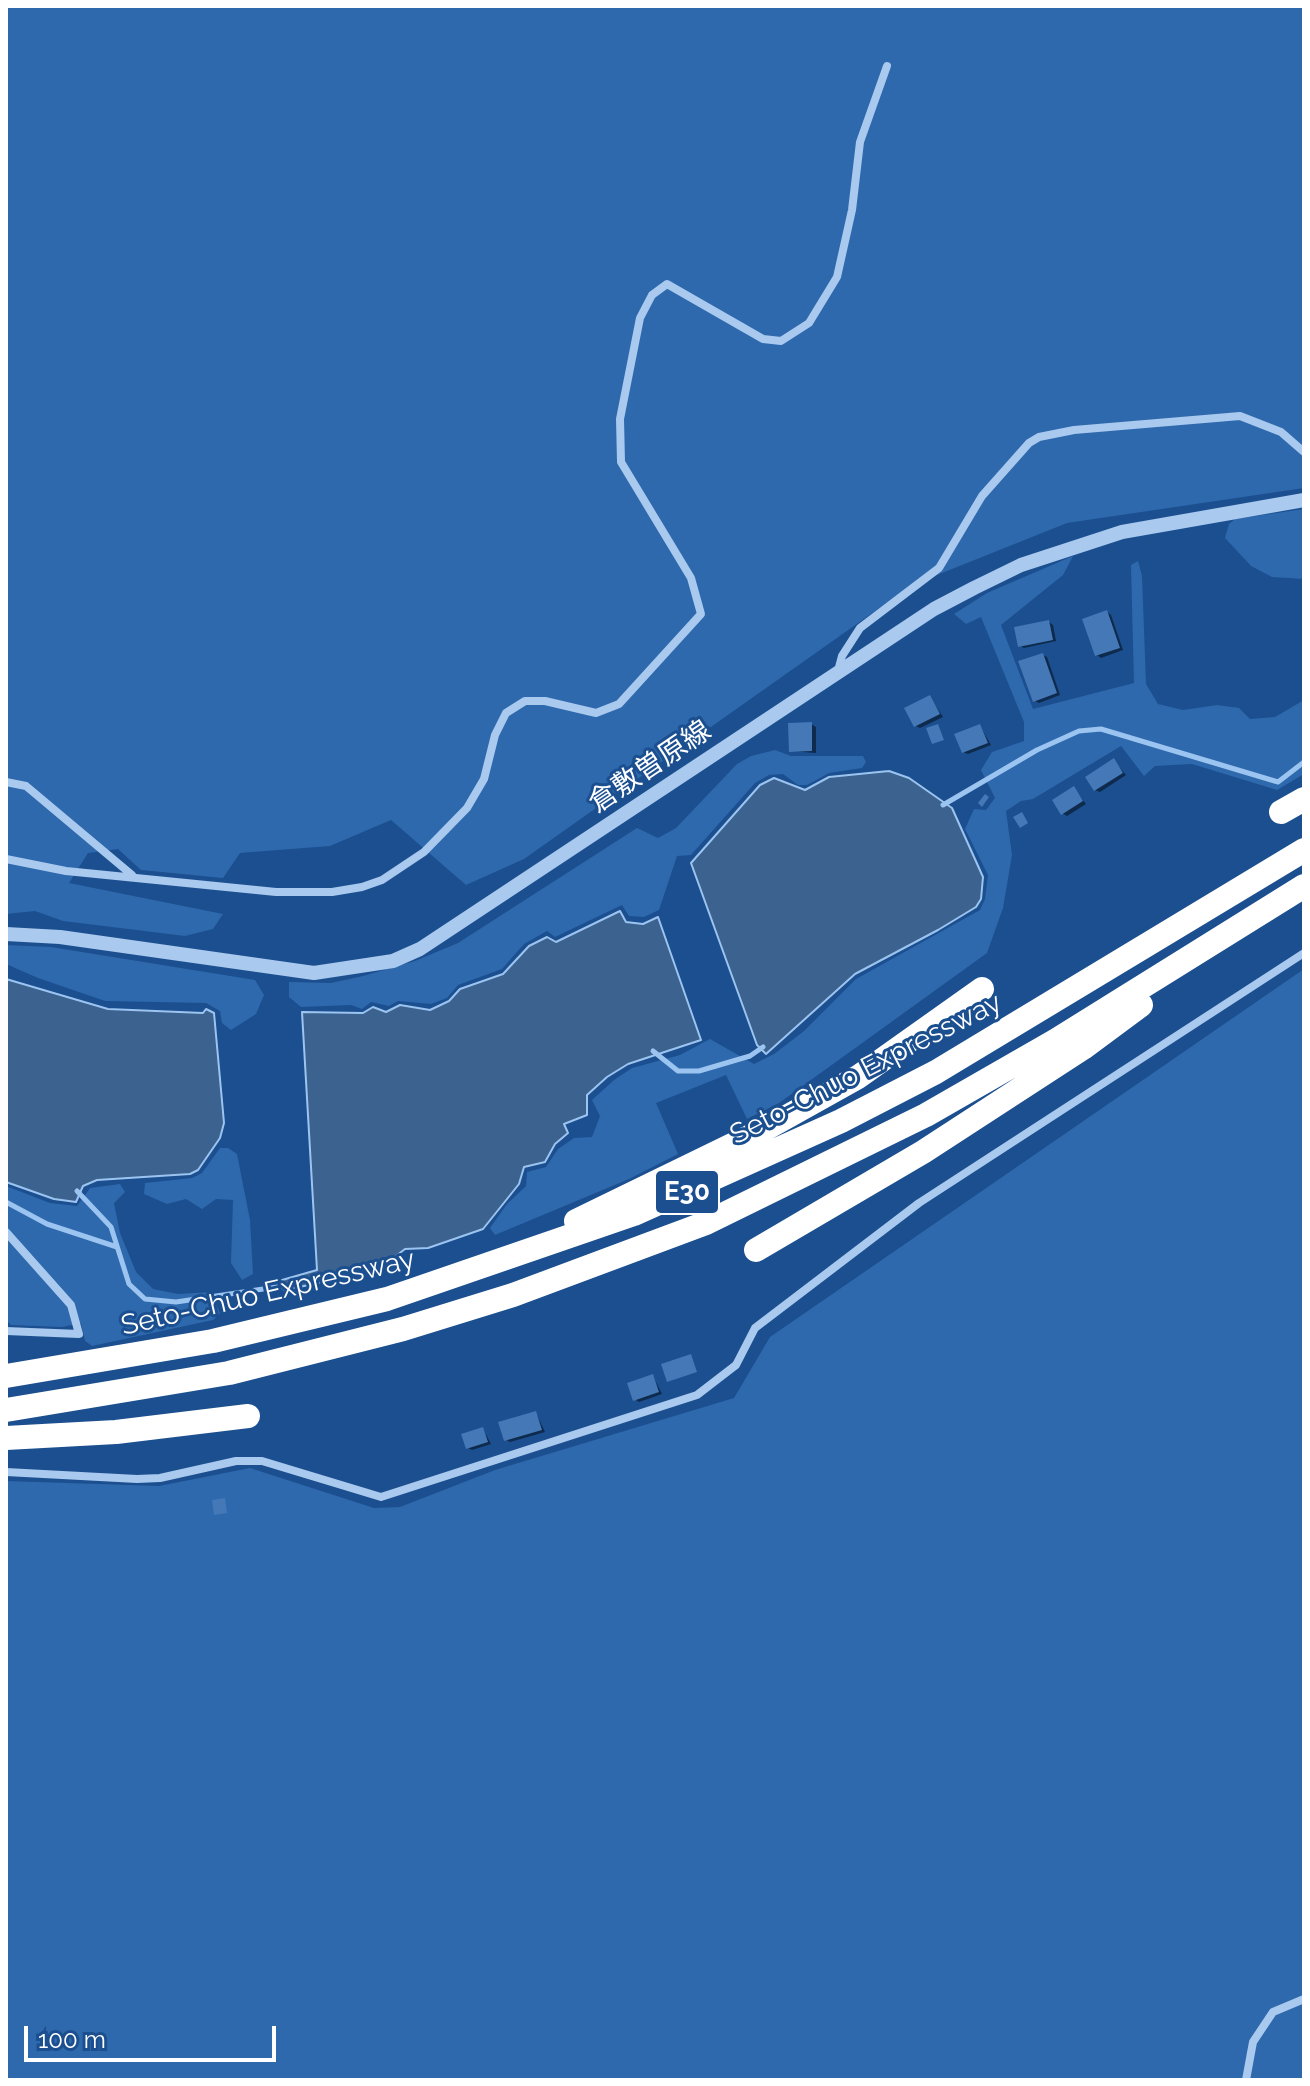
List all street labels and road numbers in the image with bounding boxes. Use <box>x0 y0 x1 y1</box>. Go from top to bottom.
street label: 倉敷曽原線 <box>583 714 717 820</box>
street label: Seto-Chuo Expressway <box>725 986 1007 1152</box>
road number: E30 <box>655 1170 719 1214</box>
street label: Seto-Chuo Expressway <box>118 1243 418 1343</box>

